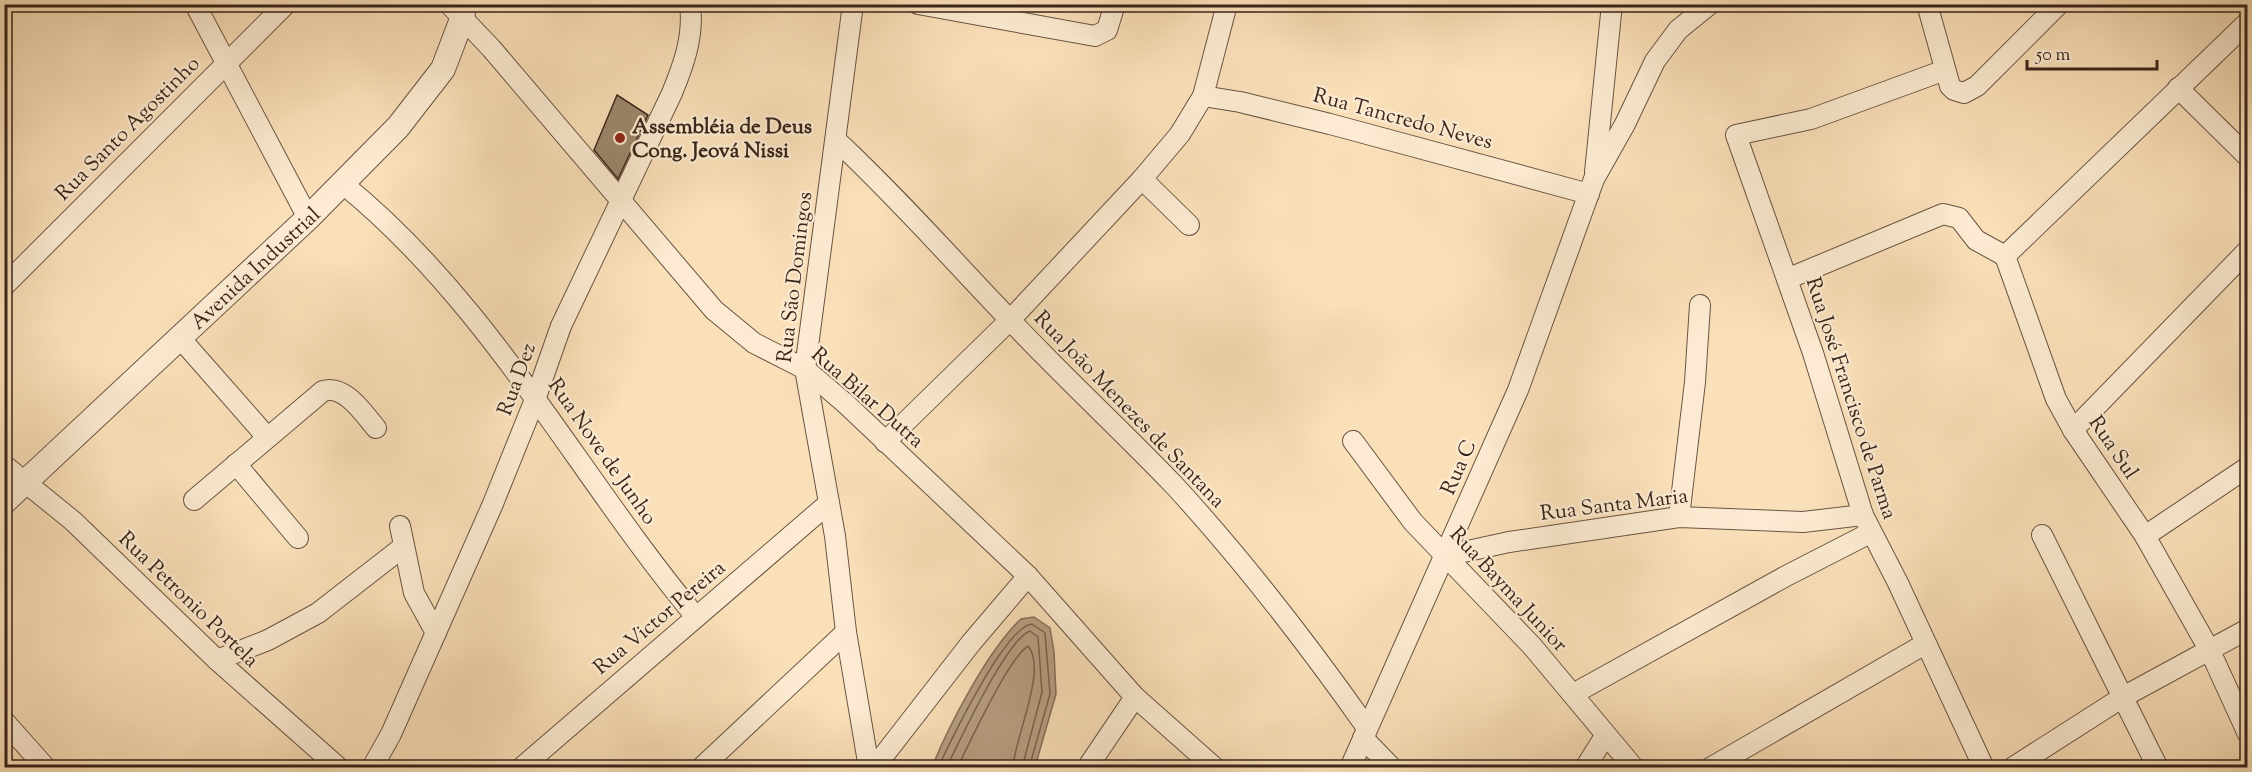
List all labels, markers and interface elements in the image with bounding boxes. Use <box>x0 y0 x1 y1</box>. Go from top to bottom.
scale bar <box>2027 33 2158 71</box>
text: 50 m <box>2035 43 2071 69</box>
street label: Rua Santo Agostinho <box>49 50 208 209</box>
street label: Rua Tancredo Neves <box>1309 82 1496 158</box>
place label: Assembléia de Deus Cong. Jeová Nissi <box>632 113 812 167</box>
marker: Assembléia de Deus Cong. Jeová Nissi <box>613 131 627 145</box>
street label: Rua São Domingos <box>771 190 821 364</box>
street label: Avenida Industrial <box>185 201 328 338</box>
street label: Rua José Francisco de Parma <box>1797 274 1904 524</box>
street label: Rua João Menezes de Santana <box>1026 305 1231 516</box>
street label: Rua Dez <box>491 339 545 420</box>
street label: Rua Bilar Dutra <box>804 341 930 456</box>
street label: Rua Nove de Junho <box>540 373 663 532</box>
street label: Rua Sul <box>2080 410 2145 486</box>
street label: Rua C <box>1434 435 1485 500</box>
street label: Rua Santa Maria <box>1539 482 1690 530</box>
street label: Rua Bayma Junior <box>1442 521 1574 660</box>
street label: Rua Petronio Portela <box>111 525 265 676</box>
street label: Rua Victor Pereira <box>588 554 733 683</box>

